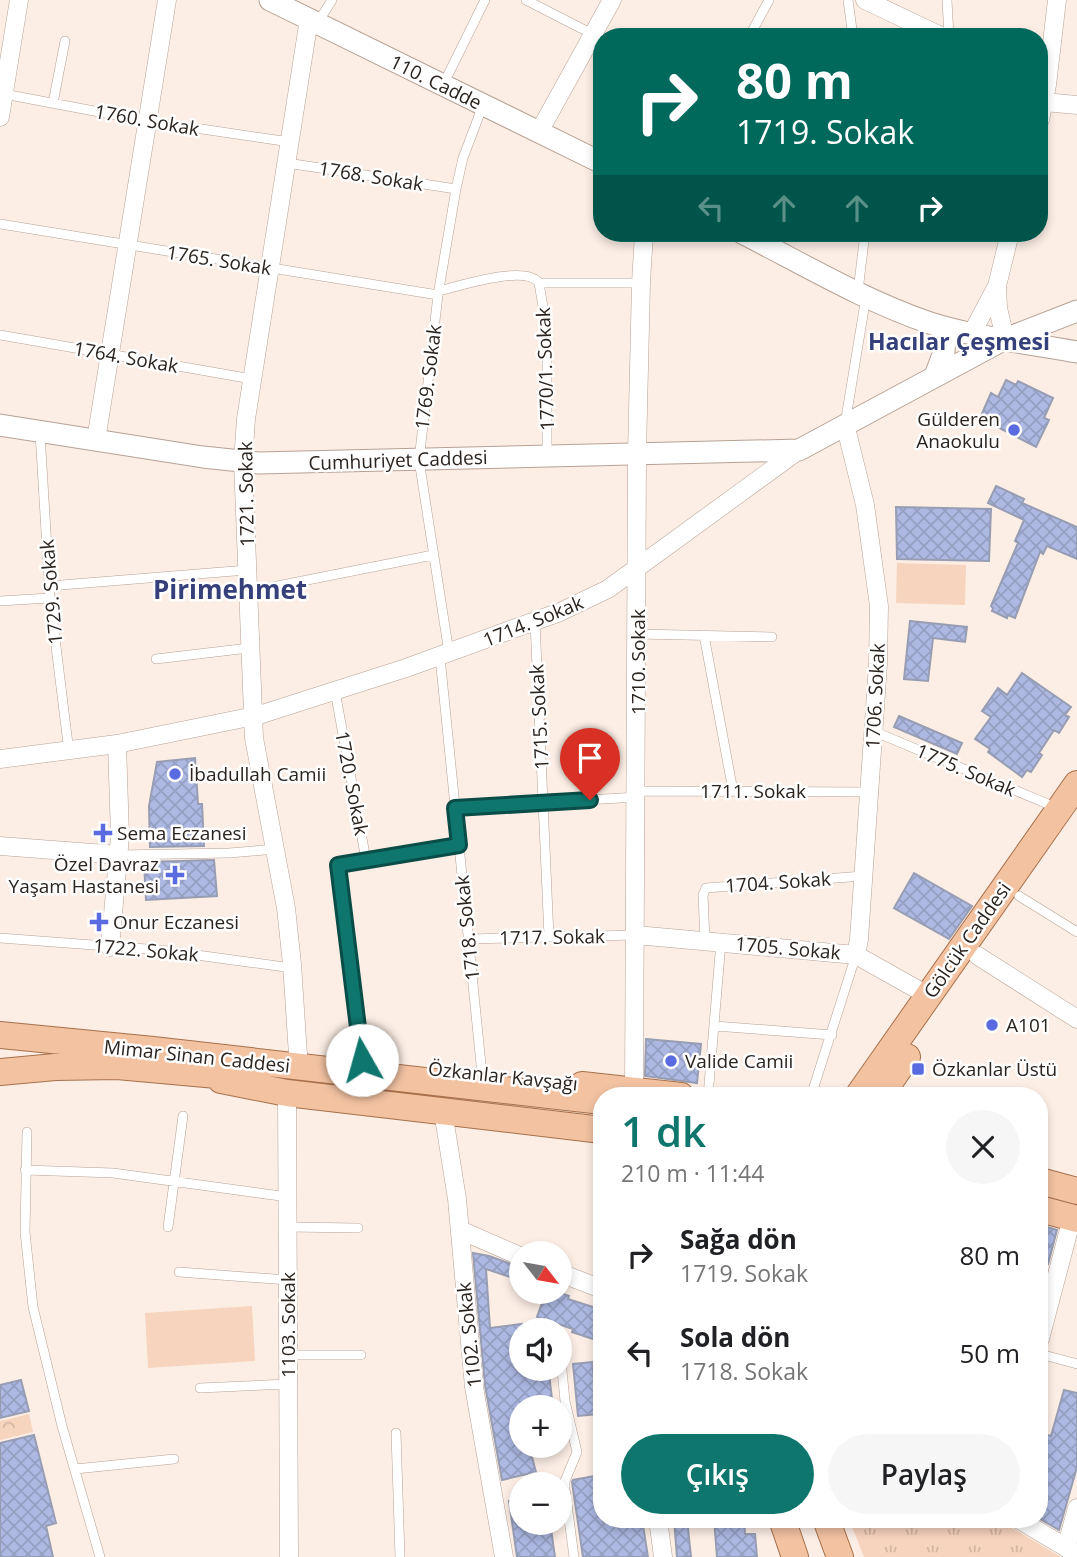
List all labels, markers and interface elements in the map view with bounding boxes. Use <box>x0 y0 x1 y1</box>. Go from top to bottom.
text: 80 m <box>736 47 853 113</box>
street label: 110. Cadde <box>386 49 486 115</box>
icon: right <box>621 56 712 147</box>
street label: 1760. Sokak <box>93 98 201 142</box>
text: 1719. Sokak <box>736 110 914 153</box>
street label: 1768. Sokak <box>317 155 425 197</box>
icon: left <box>692 189 730 227</box>
icon: ahead <box>765 189 803 227</box>
icon: ahead <box>838 189 876 227</box>
icon: right <box>911 189 949 227</box>
street label: 1765. Sokak <box>165 239 273 281</box>
street label: 1770/1. Sokak <box>530 307 560 431</box>
street label: 1769. Sokak <box>409 323 447 431</box>
district label: Hacılar Çeşmesi <box>868 325 1050 357</box>
street label: 1764. Sokak <box>72 335 180 379</box>
place label: Gülderen Anaokulu <box>916 406 1000 454</box>
marker: Gülderen Anaokulu <box>1006 422 1022 438</box>
street label: 1721. Sokak <box>232 441 260 547</box>
street label: Cumhuriyet Caddesi <box>308 444 488 476</box>
street label: 1729. Sokak <box>33 538 69 646</box>
district label: Pirimehmet <box>153 571 307 607</box>
street label: 1714. Sokak <box>479 589 587 653</box>
street label: 1710. Sokak <box>625 609 651 715</box>
street label: 1706. Sokak <box>859 643 891 749</box>
street label: 1715. Sokak <box>523 664 555 770</box>
pin <box>560 728 620 800</box>
street label: 1720. Sokak <box>329 729 375 837</box>
street label: 1775. Sokak <box>912 737 1020 803</box>
icon: arrive <box>571 739 609 777</box>
place label: İbadullah Camii <box>189 761 326 787</box>
marker: İbadullah Camii <box>167 766 183 782</box>
street label: 1711. Sokak <box>700 778 806 804</box>
place label: Sema Eczanesi <box>117 820 246 846</box>
marker: Sema Eczanesi <box>95 825 111 841</box>
place label: Özel Davraz Yaşam Hastanesi <box>9 851 159 899</box>
marker: Özel Davraz Yaşam Hastanesi <box>165 865 185 885</box>
street label: 1704. Sokak <box>724 865 832 899</box>
street label: 1718. Sokak <box>449 874 485 982</box>
street label: Gölcük Caddesi <box>917 877 1017 1003</box>
place label: Onur Eczanesi <box>113 909 239 935</box>
marker: Onur Eczanesi <box>91 914 107 930</box>
street label: 1717. Sokak <box>499 923 605 951</box>
street label: 1705. Sokak <box>734 930 842 966</box>
street label: 1722. Sokak <box>92 932 200 968</box>
place label: A101 <box>1006 1012 1051 1038</box>
marker: A101 <box>984 1017 1000 1033</box>
position arrow <box>325 1023 399 1097</box>
street label: Mimar Sinan Caddesi <box>103 1033 291 1079</box>
place label: Valide Camii <box>685 1048 793 1074</box>
marker: Valide Camii <box>663 1053 679 1069</box>
street label: Özkanlar Kavşağı <box>427 1055 579 1097</box>
place label: Özkanlar Üstü <box>932 1056 1057 1082</box>
marker: Özkanlar Üstü <box>910 1061 926 1077</box>
text: 1 dk <box>621 1102 706 1159</box>
button: close <box>946 1110 1020 1184</box>
text: 210 m · 11:44 <box>621 1157 764 1189</box>
text: Sağa dön <box>680 1221 797 1257</box>
icon: right <box>621 1236 659 1274</box>
text: 80 m <box>959 1237 1020 1273</box>
north arrow <box>509 1241 572 1304</box>
map controls <box>509 1241 572 1535</box>
text: 1719. Sokak <box>680 1257 808 1289</box>
street label: 1103. Sokak <box>275 1272 301 1378</box>
street label: 1102. Sokak <box>451 1281 487 1389</box>
button: sound <box>509 1318 572 1381</box>
text: Sola dön <box>680 1319 790 1355</box>
icon: left <box>621 1334 659 1372</box>
text: 50 m <box>959 1335 1020 1371</box>
text: 1718. Sokak <box>680 1355 808 1387</box>
button: + <box>509 1395 572 1458</box>
button: Çıkış <box>621 1434 814 1514</box>
button: Paylaş <box>828 1434 1020 1514</box>
button: − <box>509 1472 572 1535</box>

